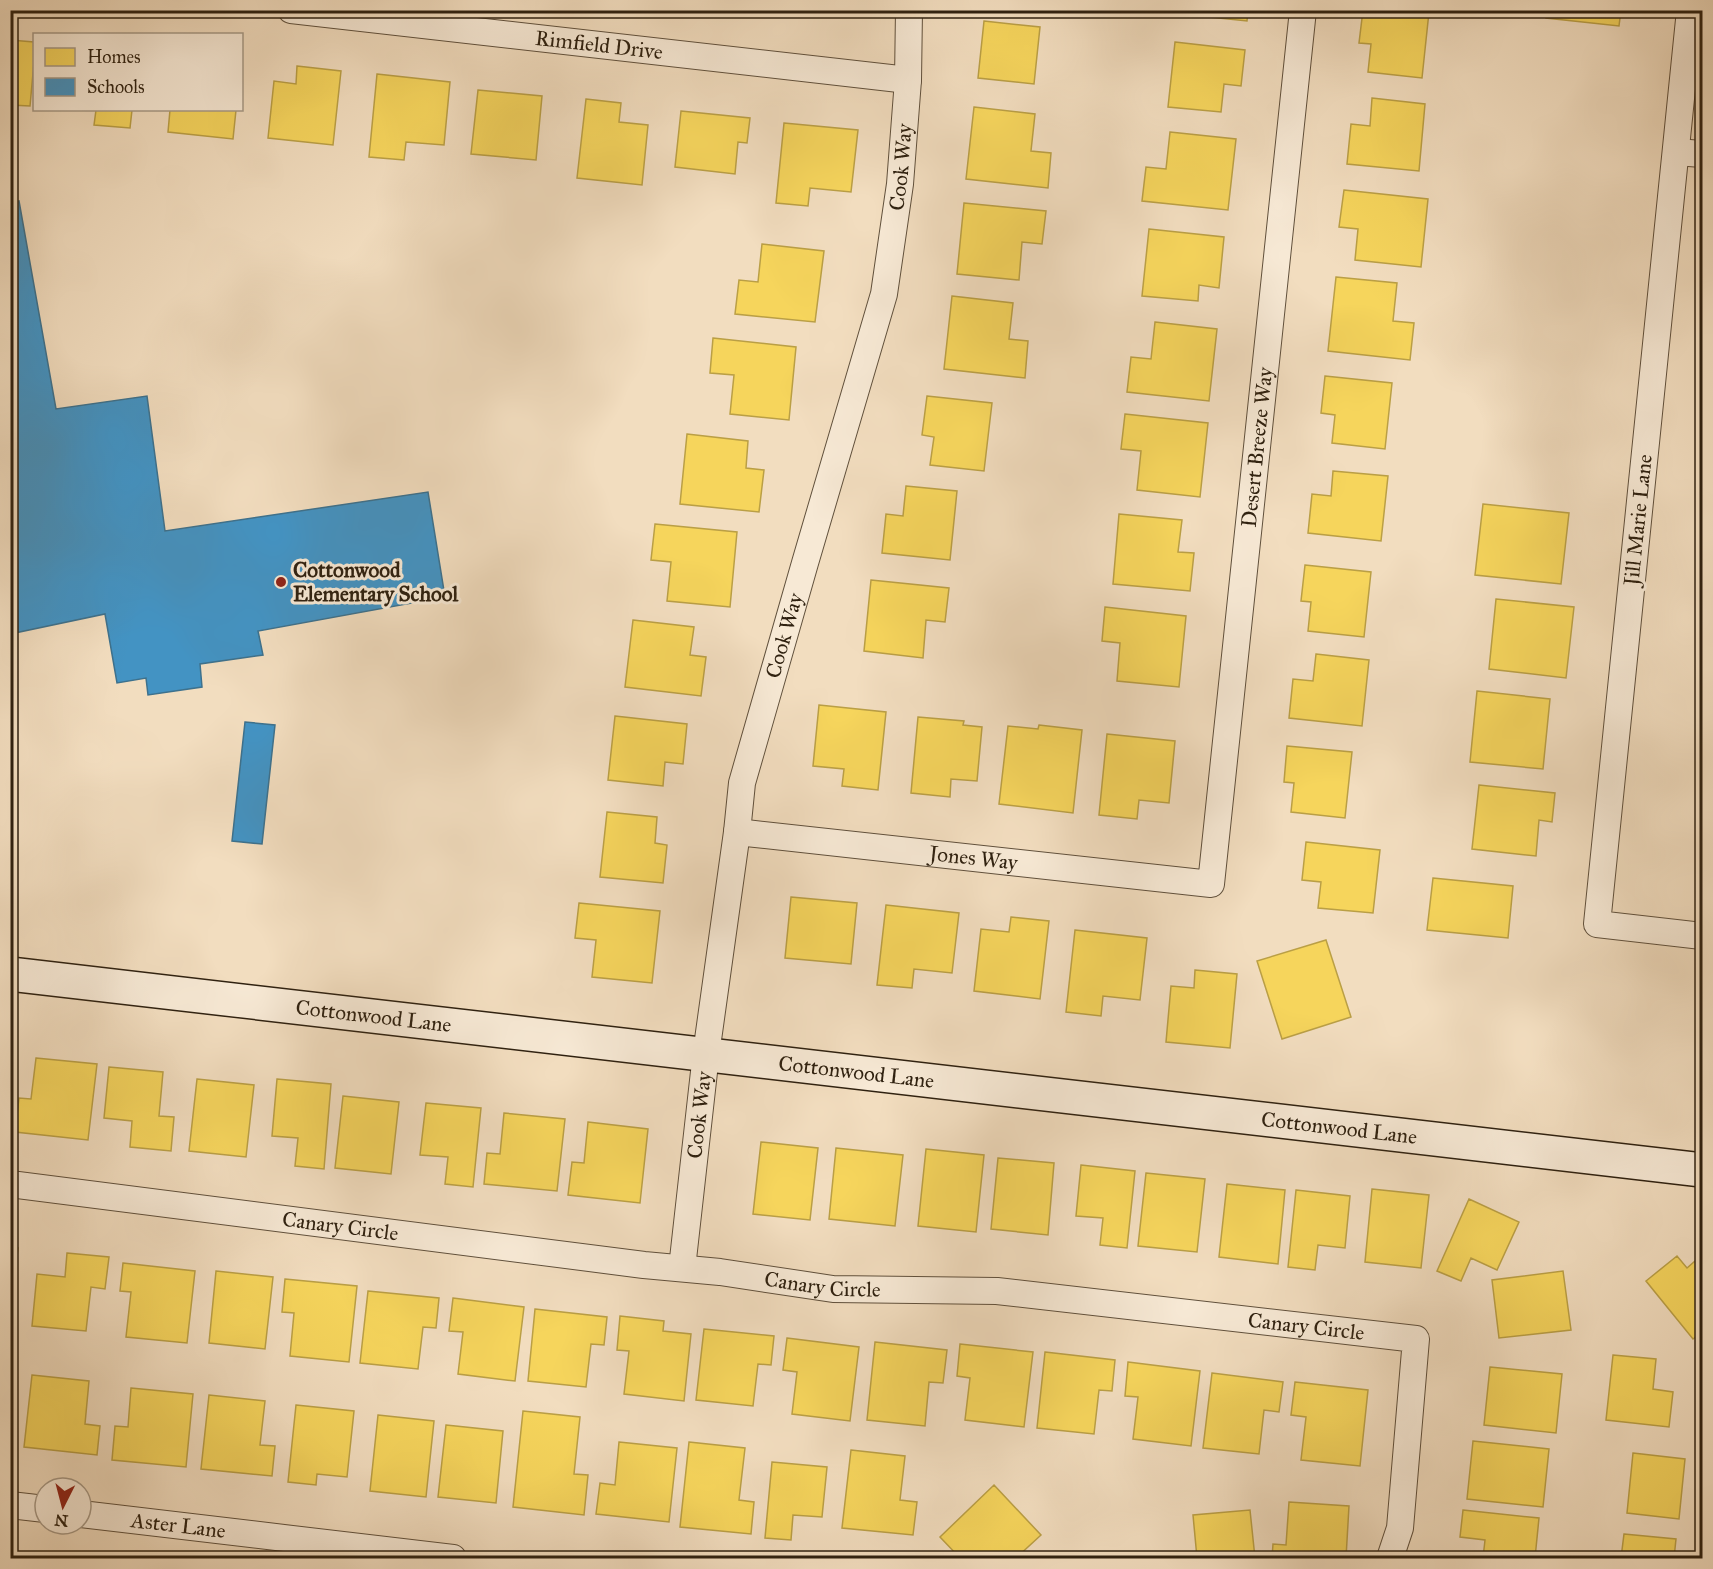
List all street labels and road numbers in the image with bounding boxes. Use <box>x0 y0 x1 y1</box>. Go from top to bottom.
street label: Rimfield Drive <box>534 25 665 65</box>
street label: Cook Way <box>883 121 918 212</box>
street label: Desert Breeze Way <box>1236 365 1278 529</box>
street label: Jill Marie Lane <box>1618 453 1658 589</box>
street label: Cook Way <box>760 589 809 681</box>
street label: Jones Way <box>926 840 1020 876</box>
street label: Cottonwood Lane <box>294 994 453 1038</box>
street label: Cottonwood Lane <box>777 1050 936 1094</box>
street label: Cook Way <box>681 1069 717 1160</box>
street label: Cottonwood Lane <box>1260 1106 1419 1150</box>
street label: Canary Circle <box>281 1206 400 1247</box>
street label: Canary Circle <box>763 1266 881 1303</box>
street label: Canary Circle <box>1247 1307 1366 1346</box>
street label: Aster Lane <box>129 1507 227 1544</box>

